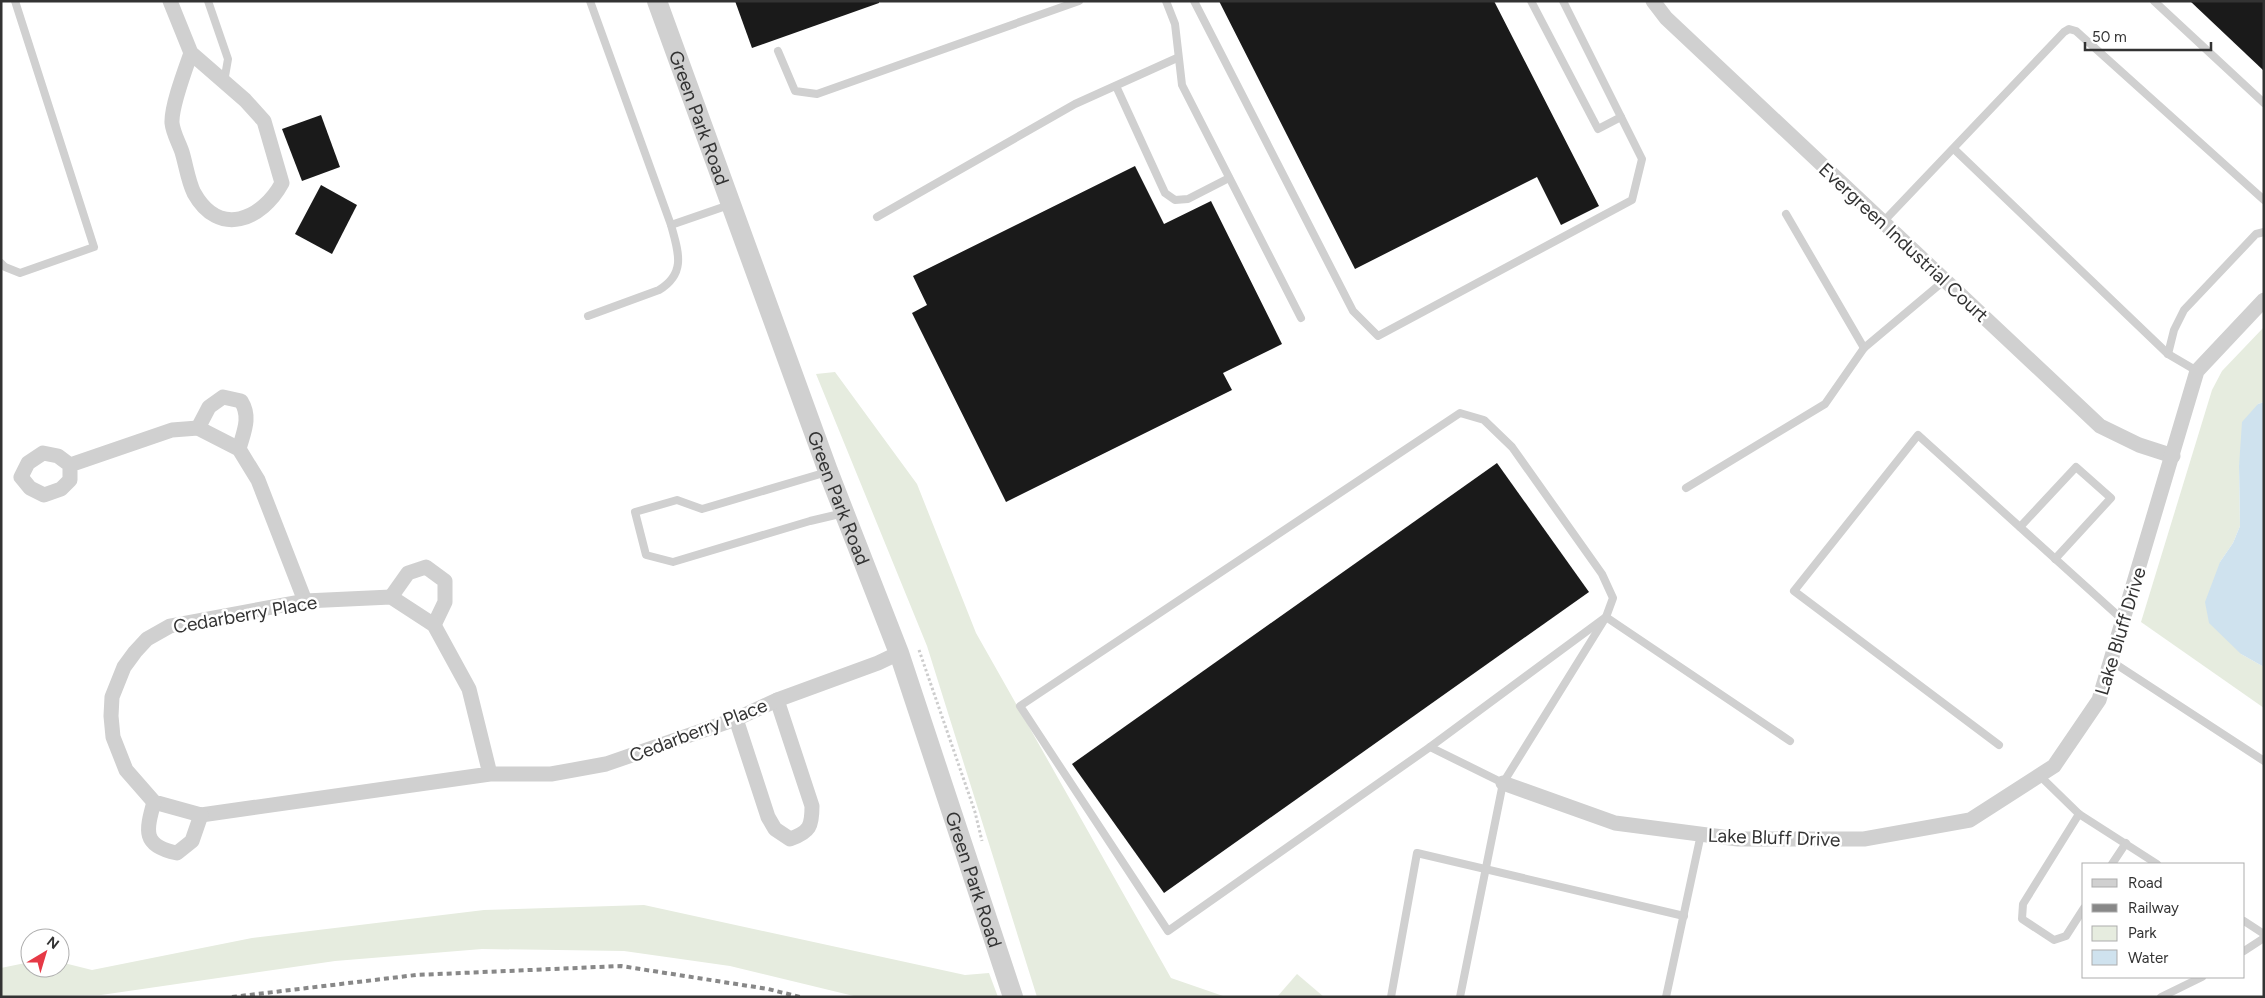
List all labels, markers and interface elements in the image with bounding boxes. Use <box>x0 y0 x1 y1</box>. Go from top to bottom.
scale bar <box>2085 20 2211 52</box>
text: 50 m <box>2092 28 2127 46</box>
street label: Green Park Road <box>664 47 734 188</box>
street label: Evergreen Industrial Court <box>1814 158 1993 327</box>
street label: Green Park Road <box>802 428 874 568</box>
street label: Lake Bluff Drive <box>2090 564 2151 698</box>
street label: Cedarberry Place <box>171 591 319 638</box>
street label: Cedarberry Place <box>626 694 770 767</box>
street label: Green Park Road <box>940 809 1007 950</box>
street label: Lake Bluff Drive <box>1707 824 1841 851</box>
legend <box>2082 863 2245 978</box>
text: Road <box>2128 874 2163 892</box>
text: Railway <box>2128 899 2179 917</box>
text: Park <box>2128 924 2157 942</box>
north arrow <box>20 928 70 978</box>
text: N <box>43 933 62 953</box>
text: Water <box>2128 949 2168 967</box>

